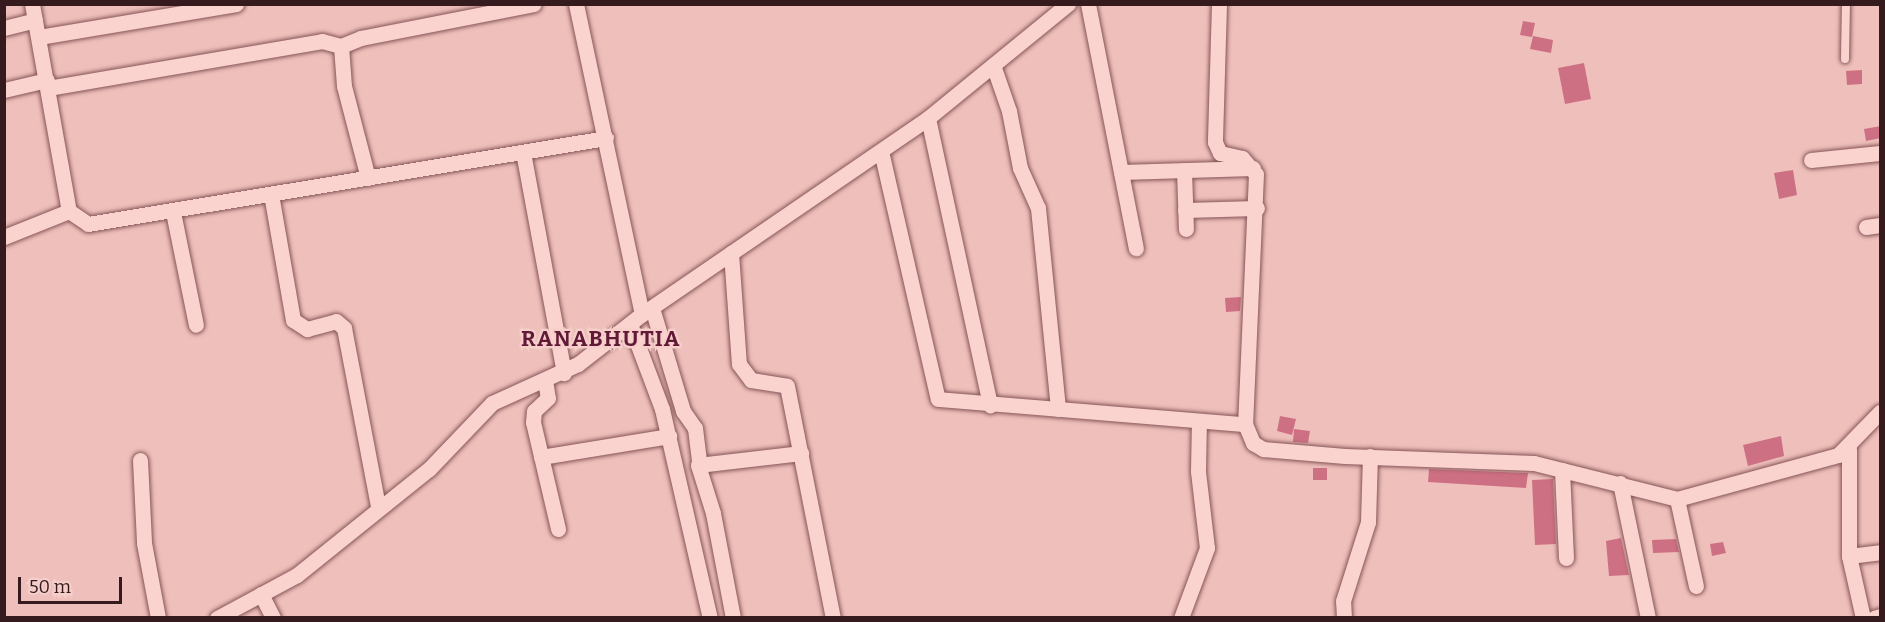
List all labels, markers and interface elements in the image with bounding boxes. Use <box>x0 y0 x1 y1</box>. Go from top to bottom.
district label: RANABHUTIA <box>521 326 681 352</box>
scale bar <box>21 565 124 603</box>
text: 50 m <box>29 576 71 598</box>

